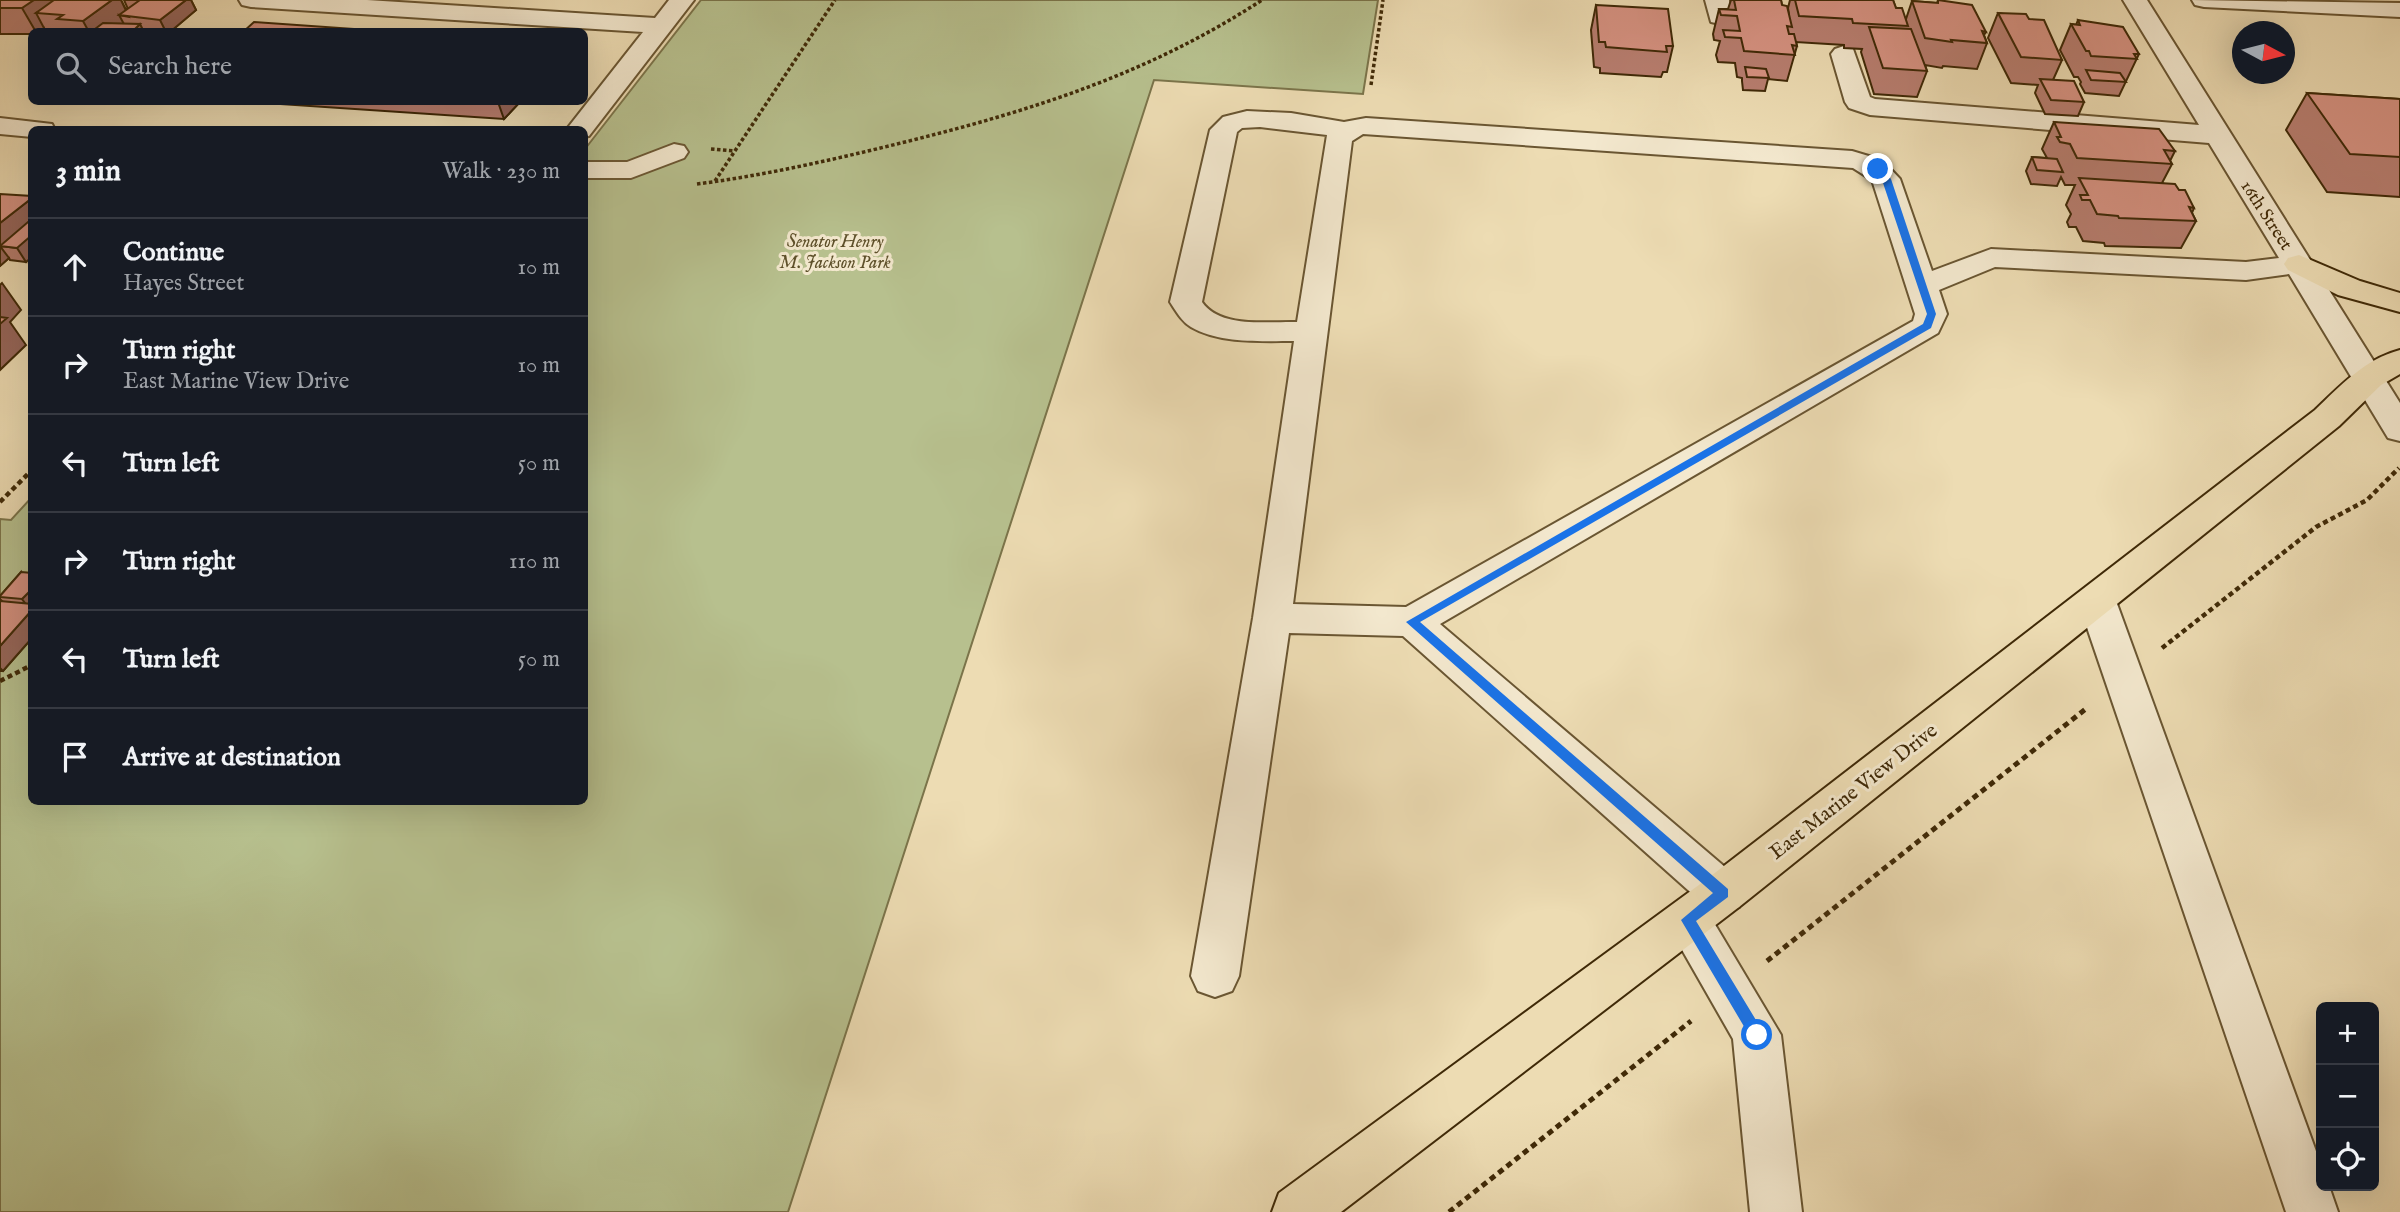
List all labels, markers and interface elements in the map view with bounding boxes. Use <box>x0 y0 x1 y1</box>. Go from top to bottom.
north arrow <box>2232 21 2295 84</box>
search box <box>28 28 588 105</box>
icon: search <box>52 48 90 86</box>
text: Search here <box>108 50 232 83</box>
text: 3 min <box>56 153 121 191</box>
route end <box>1862 153 1893 184</box>
text: Walk · 230 m <box>442 157 560 186</box>
street label: 16th Street <box>2235 177 2297 255</box>
park label: Senator Henry M. Jackson Park <box>779 231 891 275</box>
text: Continue <box>123 236 224 269</box>
icon: ahead <box>56 248 94 286</box>
text: 10 m <box>517 253 560 282</box>
text: Hayes Street <box>123 269 244 298</box>
text: Turn right <box>123 334 236 367</box>
icon: right <box>56 346 94 384</box>
text: 10 m <box>517 351 560 380</box>
text: East Marine View Drive <box>123 367 349 396</box>
icon: left <box>56 444 94 482</box>
text: Turn left <box>123 447 220 480</box>
text: 50 m <box>518 449 560 478</box>
icon: right <box>56 542 94 580</box>
text: Turn right <box>123 545 236 578</box>
text: 110 m <box>509 547 560 576</box>
icon: left <box>56 640 94 678</box>
text: Turn left <box>123 643 220 676</box>
text: 50 m <box>518 645 560 674</box>
street label: East Marine View Drive <box>1764 718 1944 866</box>
icon: arrive <box>56 738 94 776</box>
text: Arrive at destination <box>123 741 341 774</box>
map controls <box>2316 1002 2379 1191</box>
button: + <box>2316 1002 2379 1065</box>
route start <box>1741 1019 1772 1050</box>
button: − <box>2316 1065 2379 1128</box>
button: locate <box>2316 1128 2379 1191</box>

